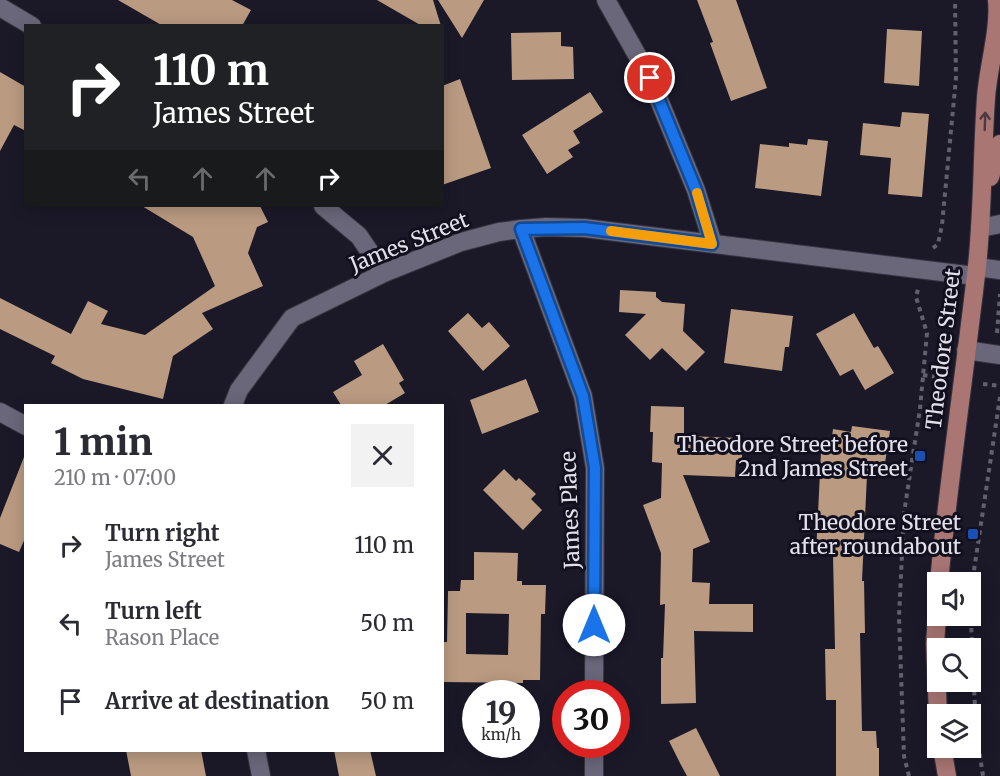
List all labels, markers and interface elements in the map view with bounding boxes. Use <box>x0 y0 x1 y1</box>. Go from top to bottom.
text: 110 m <box>153 44 269 96</box>
icon: right <box>54 48 132 126</box>
pin <box>624 52 675 103</box>
icon: arrive <box>633 61 666 94</box>
text: James Street <box>153 96 315 130</box>
one-way arrow <box>980 111 991 131</box>
icon: left <box>123 162 156 195</box>
icon: ahead <box>186 162 219 195</box>
icon: ahead <box>249 162 282 195</box>
icon: right <box>312 162 345 195</box>
street label: James Street <box>345 206 472 278</box>
street label: Theodore Street <box>920 267 966 431</box>
text: 1 min <box>54 420 153 465</box>
button: close <box>351 424 414 487</box>
place label: Theodore Street before 2nd James Street <box>677 431 908 482</box>
marker: Theodore Street before 2nd James Street <box>913 449 927 463</box>
street label: James Place <box>554 450 586 571</box>
text: 210 m · 07:00 <box>54 465 176 490</box>
place label: Theodore Street after roundabout <box>790 509 961 560</box>
text: Turn right <box>105 519 219 547</box>
marker: Theodore Street after roundabout <box>966 527 980 541</box>
icon: right <box>54 529 87 562</box>
text: 110 m <box>355 531 414 559</box>
text: James Street <box>105 547 225 572</box>
map controls <box>927 572 981 758</box>
button: sound <box>927 572 981 626</box>
position arrow <box>562 593 626 657</box>
text: Turn left <box>105 597 202 625</box>
icon: left <box>54 607 87 640</box>
text: 50 m <box>360 609 414 637</box>
text: Rason Place <box>105 625 219 650</box>
button: search <box>927 638 981 692</box>
speed limit sign: 30 <box>552 680 630 758</box>
icon: arrive <box>54 685 87 718</box>
text: Arrive at destination <box>105 687 329 715</box>
text: 50 m <box>360 687 414 715</box>
text: 19 <box>485 693 517 731</box>
button: layers <box>927 704 981 758</box>
text: km/h <box>481 725 521 744</box>

